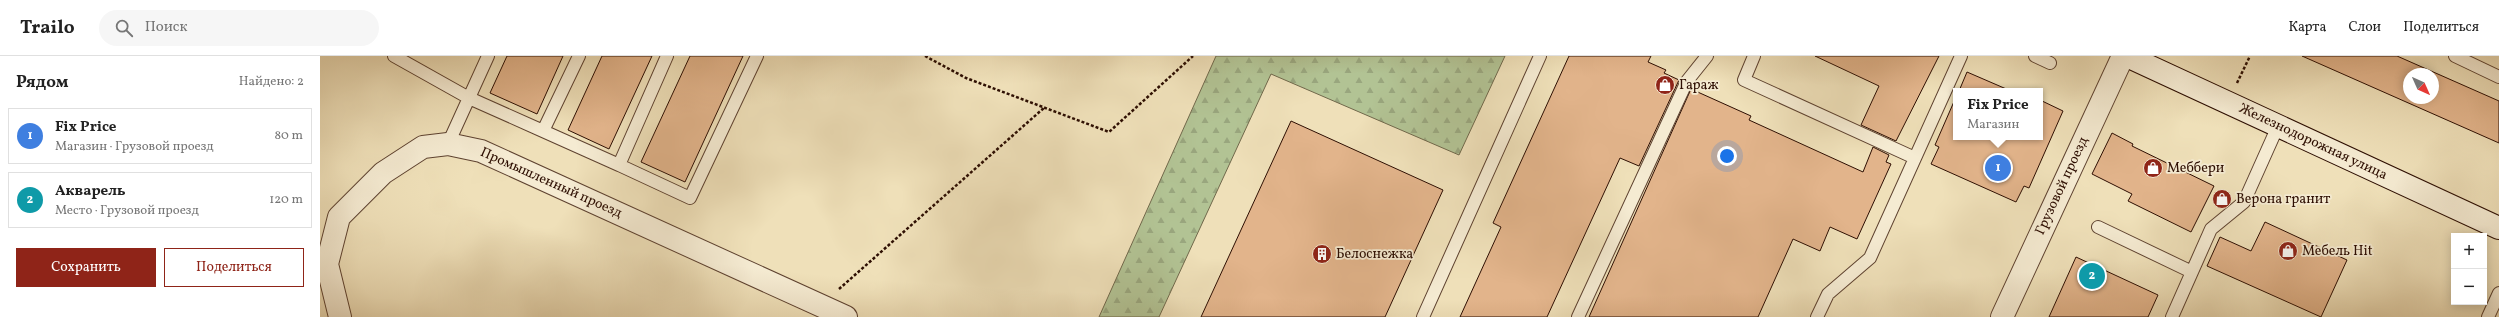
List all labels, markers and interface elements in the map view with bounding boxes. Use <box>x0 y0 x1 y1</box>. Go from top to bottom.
search box <box>99 10 379 46</box>
text: Trailo <box>20 15 75 41</box>
icon: search <box>113 17 135 39</box>
text: Поиск <box>145 17 188 38</box>
text: Карта <box>2288 18 2326 37</box>
text: Слои <box>2348 18 2381 37</box>
text: Поделиться <box>2403 18 2479 37</box>
north arrow <box>2403 68 2439 104</box>
text: Рядом <box>16 71 69 94</box>
text: Найдено: 2 <box>239 73 304 91</box>
shop icon: Гараж <box>1654 74 1676 96</box>
place label: Гараж <box>1679 76 1719 95</box>
popup <box>1953 88 2043 140</box>
text: Fix Price <box>1967 95 2029 116</box>
street label: Железнодорожная улица <box>2236 99 2390 185</box>
text: Магазин <box>1967 116 2019 134</box>
text: Fix Price <box>55 117 117 138</box>
text: 1 <box>27 127 33 145</box>
text: 80 m <box>274 127 303 145</box>
street label: Грузовой проезд <box>2031 134 2093 238</box>
text: Магазин · Грузовой проезд <box>55 138 214 156</box>
street label: Промышленный проезд <box>477 143 625 223</box>
your location <box>1717 146 1737 166</box>
pin: 1 <box>1985 153 2011 183</box>
shop icon: Меббери <box>2142 157 2164 179</box>
place label: Меббери <box>2167 159 2225 178</box>
text: Акварель <box>55 181 126 202</box>
shop icon: Верона гранит <box>2211 188 2233 210</box>
place label: Верона гранит <box>2236 190 2330 209</box>
text: 2 <box>27 191 33 209</box>
text: 120 m <box>269 191 303 209</box>
text: Место · Грузовой проезд <box>55 202 199 220</box>
map controls <box>2451 233 2487 305</box>
button: + <box>2451 233 2487 269</box>
shop icon: Мебель Hit <box>2277 240 2299 262</box>
place label: Мебель Hit <box>2302 242 2373 261</box>
building icon: Белоснежка <box>1311 243 1333 265</box>
place label: Белоснежка <box>1336 245 1413 264</box>
button: Сохранить <box>16 248 156 287</box>
button: Поделиться <box>164 248 304 287</box>
pin: 2 <box>2079 261 2105 291</box>
button: − <box>2451 269 2487 305</box>

